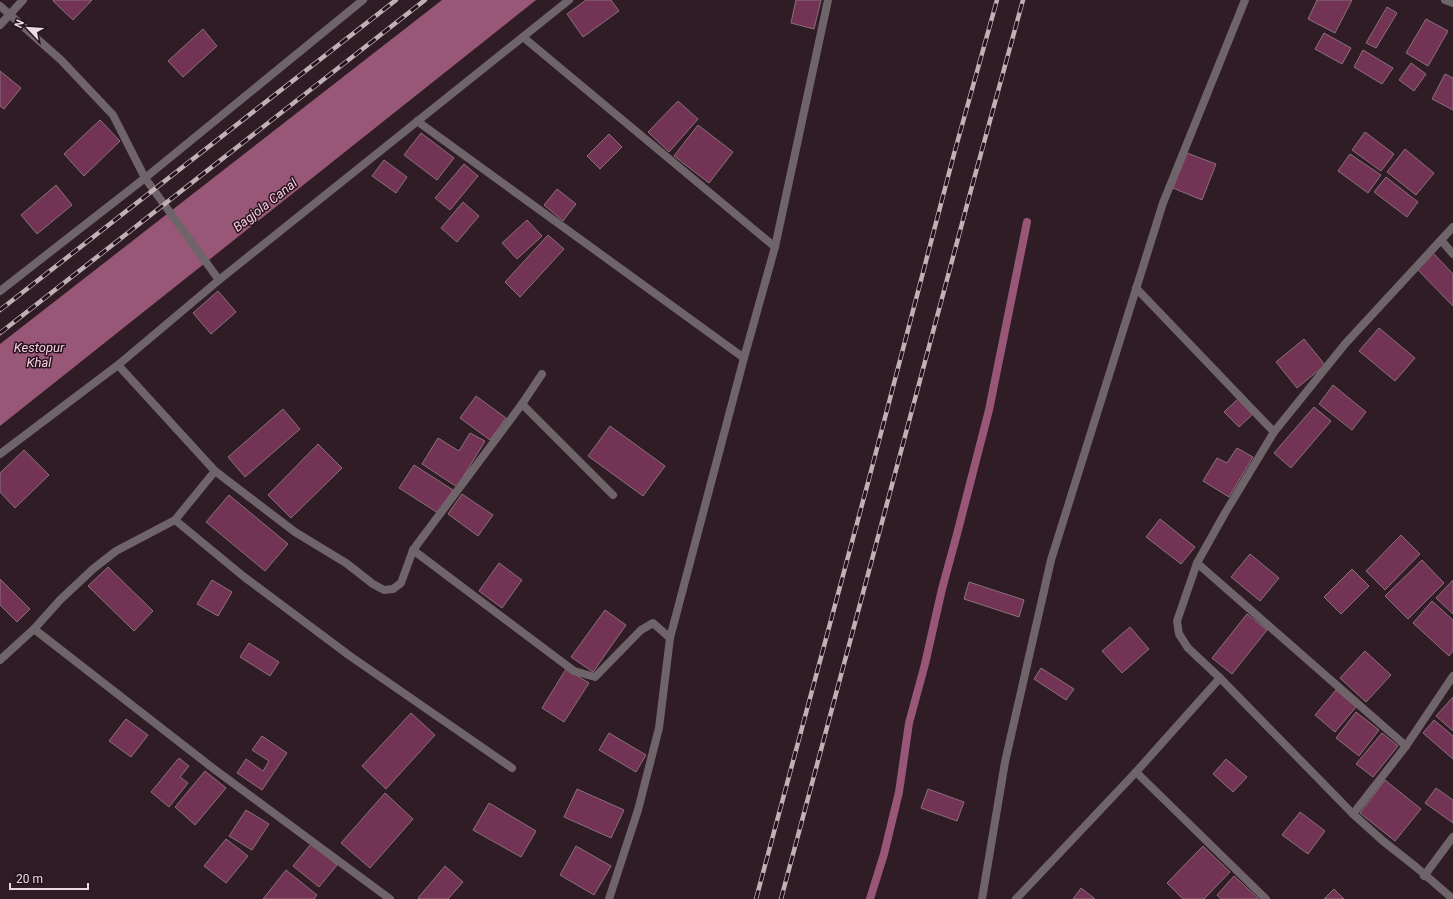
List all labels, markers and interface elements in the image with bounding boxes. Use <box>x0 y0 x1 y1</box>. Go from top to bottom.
north arrow <box>8 8 48 48</box>
text: N <box>12 18 27 30</box>
water label: Bagjola Canal <box>230 175 301 235</box>
water label: Kestopur Khal <box>14 340 65 370</box>
scale bar <box>10 865 88 891</box>
text: 20 m <box>16 872 43 886</box>

